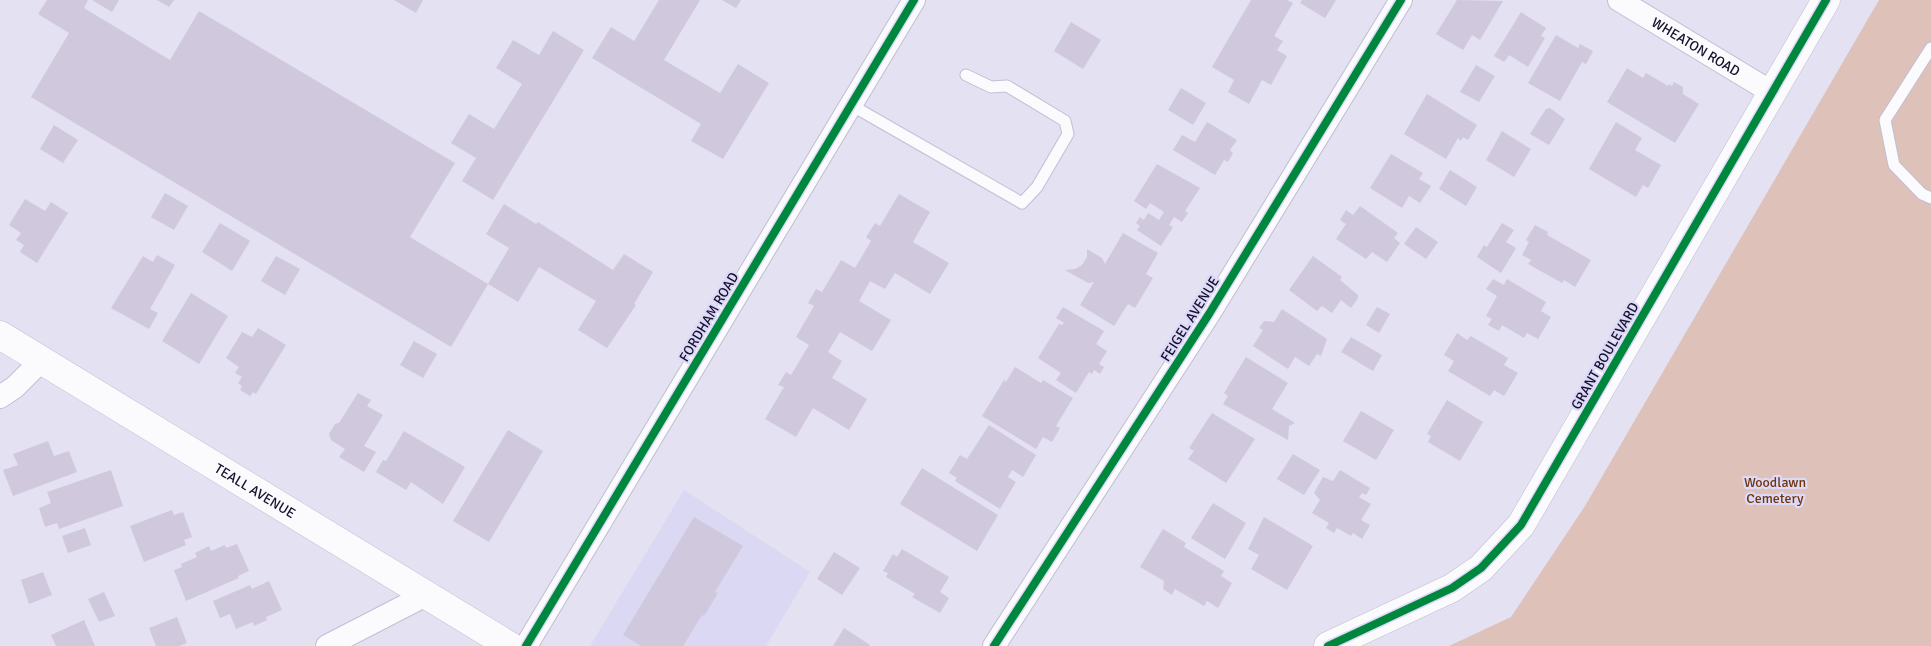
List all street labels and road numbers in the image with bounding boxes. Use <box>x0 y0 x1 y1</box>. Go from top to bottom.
street label: WHEATON ROAD <box>1649 13 1743 80</box>
street label: FORDHAM ROAD <box>676 269 742 365</box>
street label: FEIGEL AVENUE <box>1157 273 1223 365</box>
street label: GRANT BOULEVARD <box>1567 299 1643 413</box>
street label: TEALL AVENUE <box>212 460 299 522</box>

